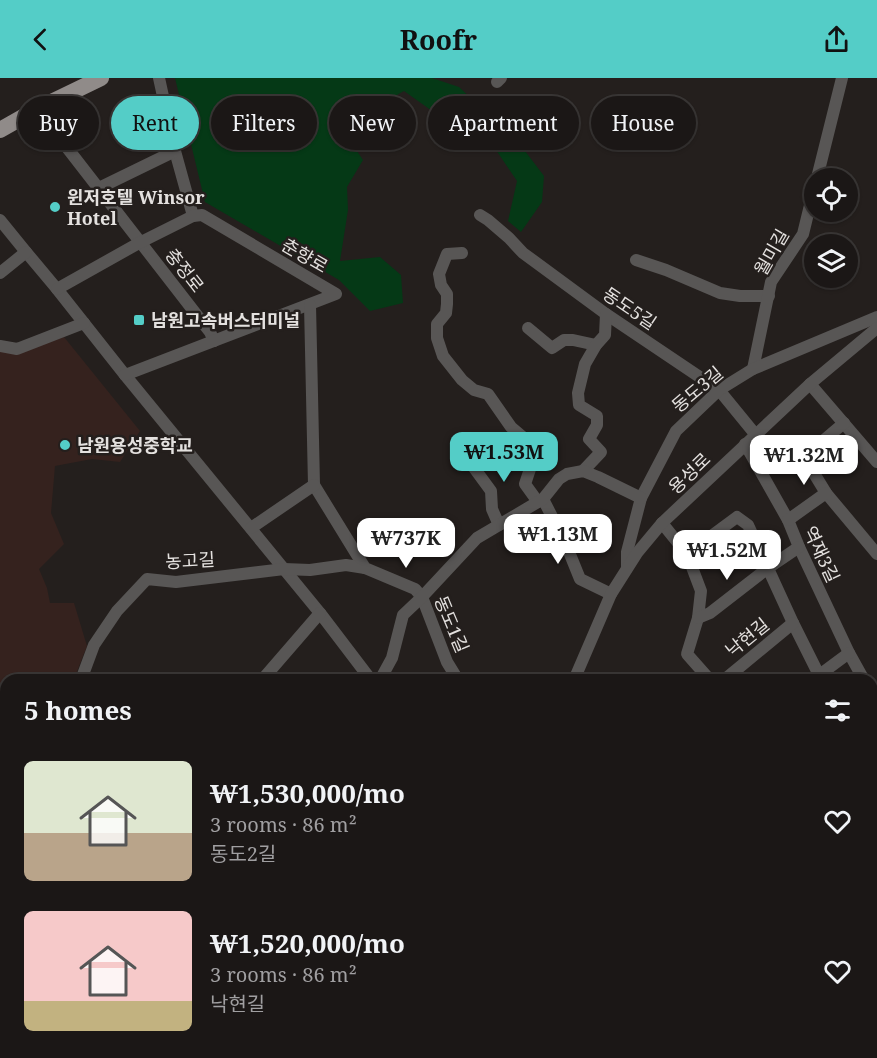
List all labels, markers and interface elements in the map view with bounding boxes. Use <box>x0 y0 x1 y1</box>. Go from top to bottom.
text: Roofr <box>400 21 477 58</box>
icon: back <box>24 23 57 56</box>
icon: share <box>820 23 853 56</box>
chip: Buy <box>18 96 99 150</box>
chip: Rent <box>111 96 199 150</box>
chip: Filters <box>211 96 317 150</box>
chip: New <box>329 96 416 150</box>
chip: Apartment <box>428 96 579 150</box>
chip: House <box>591 96 696 150</box>
map controls <box>804 168 858 288</box>
button: locate <box>804 168 858 222</box>
place label: 윈저호텔 Winsor Hotel <box>67 185 205 230</box>
marker: 윈저호텔 Winsor Hotel <box>48 200 62 214</box>
street label: 월미길 <box>748 224 794 280</box>
street label: 춘향로 <box>277 232 333 278</box>
button: layers <box>804 234 858 288</box>
street label: 충정로 <box>160 243 210 297</box>
street label: 동도5길 <box>599 281 661 335</box>
place label: 남원고속버스터미널 <box>151 308 300 332</box>
marker: 남원고속버스터미널 <box>132 313 146 327</box>
street label: 동도3길 <box>666 361 728 417</box>
pin: ₩1.53M <box>455 432 553 483</box>
place label: 남원용성중학교 <box>77 433 193 457</box>
pin: ₩1.32M <box>755 435 853 486</box>
marker: 남원용성중학교 <box>58 438 72 452</box>
text: ₩1.53M <box>464 438 544 465</box>
text: ₩1.32M <box>764 441 844 468</box>
street label: 용성로 <box>663 447 715 499</box>
pin: ₩1.13M <box>509 514 607 565</box>
pin: ₩737K <box>364 518 448 569</box>
text: ₩1.13M <box>518 520 598 547</box>
street label: 역재3길 <box>798 522 846 586</box>
text: ₩737K <box>371 524 441 551</box>
pin: ₩1.52M <box>678 530 776 581</box>
text: ₩1.52M <box>687 536 767 563</box>
street label: 농고길 <box>165 547 215 573</box>
street label: 동도1길 <box>429 592 475 656</box>
street label: 낙현길 <box>720 612 774 662</box>
text: 5 homes <box>24 692 132 728</box>
icon: filters <box>821 694 854 727</box>
text: ₩1,530,000/mo <box>210 775 405 811</box>
icon: home <box>72 785 144 857</box>
icon: heart <box>821 805 854 838</box>
text: 3 rooms · 86 m² <box>210 811 357 838</box>
text: 동도2길 <box>210 840 276 867</box>
text: ₩1,520,000/mo <box>210 925 405 961</box>
icon: home <box>72 935 144 1007</box>
icon: heart <box>821 955 854 988</box>
text: 3 rooms · 86 m² <box>210 961 357 988</box>
text: 낙현길 <box>210 990 265 1017</box>

